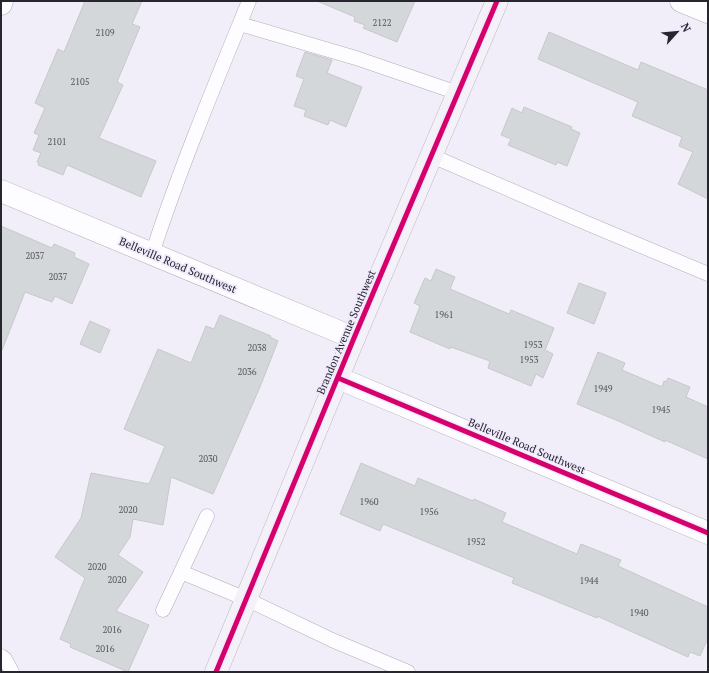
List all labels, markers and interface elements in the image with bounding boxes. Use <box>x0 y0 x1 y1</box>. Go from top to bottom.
north arrow <box>657 12 697 52</box>
house number: 2122 <box>372 17 392 29</box>
text: N <box>678 21 694 35</box>
house number: 2109 <box>95 27 115 39</box>
house number: 2105 <box>70 76 90 88</box>
house number: 2101 <box>47 136 67 148</box>
street label: Belleville Road Southwest <box>117 234 239 296</box>
house number: 2037 <box>25 250 45 262</box>
street label: Brandon Avenue Southwest <box>313 268 379 396</box>
house number: 2037 <box>48 271 68 283</box>
house number: 1961 <box>434 309 454 321</box>
house number: 1953 <box>523 339 543 351</box>
house number: 2038 <box>247 342 267 354</box>
house number: 1953 <box>519 354 539 366</box>
house number: 2036 <box>237 366 257 378</box>
house number: 1949 <box>593 383 613 395</box>
house number: 1945 <box>651 404 671 416</box>
street label: Belleville Road Southwest <box>466 415 588 477</box>
house number: 2030 <box>198 453 218 465</box>
house number: 1960 <box>359 496 379 508</box>
house number: 2020 <box>118 504 138 516</box>
house number: 1956 <box>419 506 439 518</box>
house number: 1952 <box>466 536 486 548</box>
house number: 2020 <box>87 561 107 573</box>
house number: 2020 <box>107 574 127 586</box>
house number: 1944 <box>579 575 599 587</box>
house number: 1940 <box>629 607 649 619</box>
house number: 2016 <box>102 624 122 636</box>
house number: 2016 <box>95 643 115 655</box>

